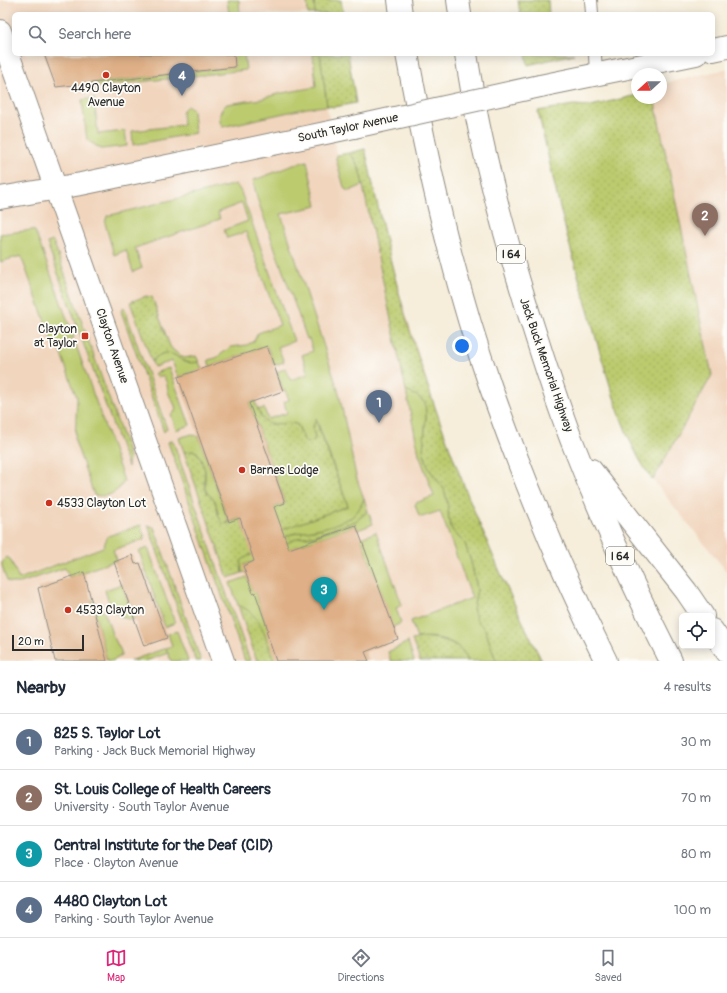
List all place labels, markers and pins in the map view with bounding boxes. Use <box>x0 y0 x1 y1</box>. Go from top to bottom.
pin: 4 <box>169 63 195 96</box>
marker: 4490 Clayton Avenue <box>101 70 111 80</box>
place label: 4490 Clayton Avenue <box>71 81 141 110</box>
pin: 2 <box>692 203 718 236</box>
place label: Clayton at Taylor <box>34 322 78 351</box>
marker: Clayton at Taylor <box>80 331 90 341</box>
pin: 1 <box>366 390 392 423</box>
place label: Barnes Lodge <box>250 463 318 478</box>
marker: Barnes Lodge <box>237 465 247 475</box>
place label: 4533 Clayton Lot <box>57 496 146 511</box>
marker: 4533 Clayton Lot <box>44 498 54 508</box>
pin: 3 <box>311 577 337 610</box>
place label: 4533 Clayton <box>76 603 145 618</box>
marker: 4533 Clayton <box>63 605 73 615</box>

